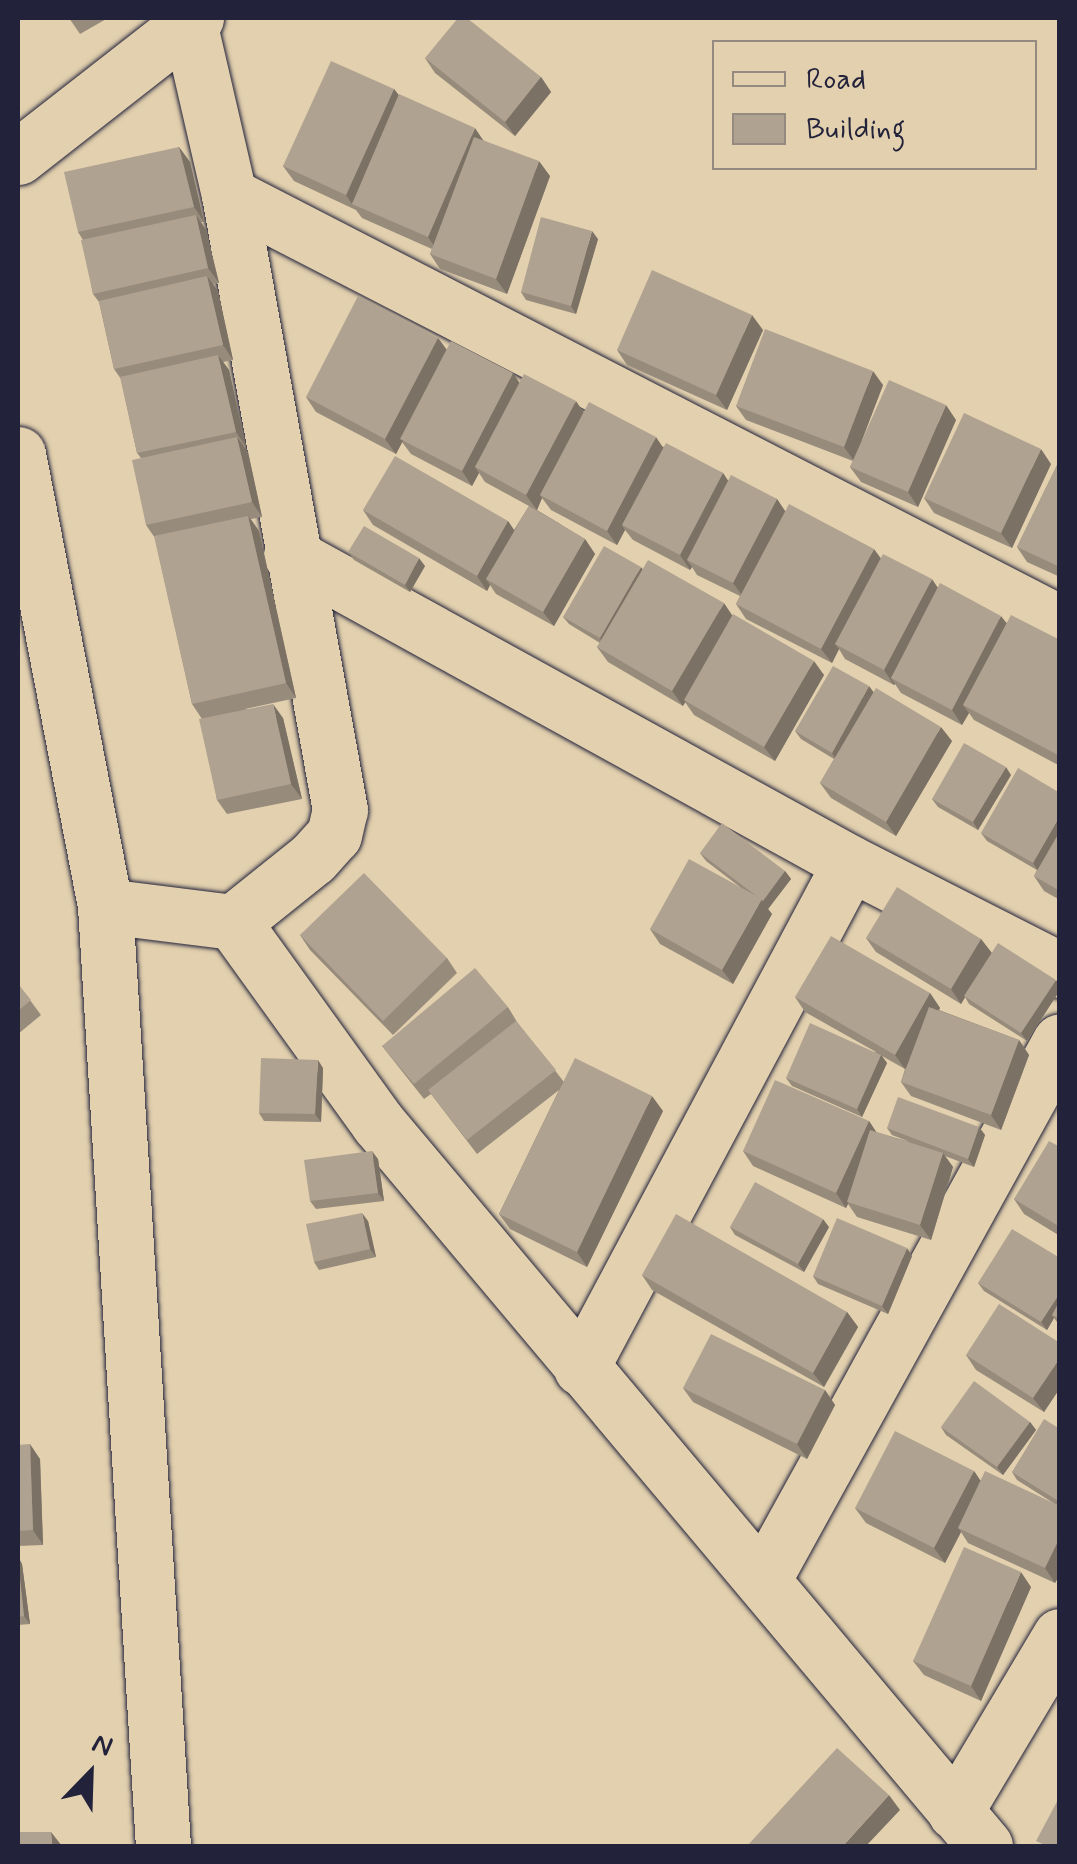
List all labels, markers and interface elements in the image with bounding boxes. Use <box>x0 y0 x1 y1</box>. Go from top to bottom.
legend <box>712 40 1037 170</box>
text: Road <box>806 60 866 99</box>
text: Building <box>806 110 905 149</box>
north arrow <box>40 1724 140 1824</box>
text: N <box>86 1725 118 1767</box>

